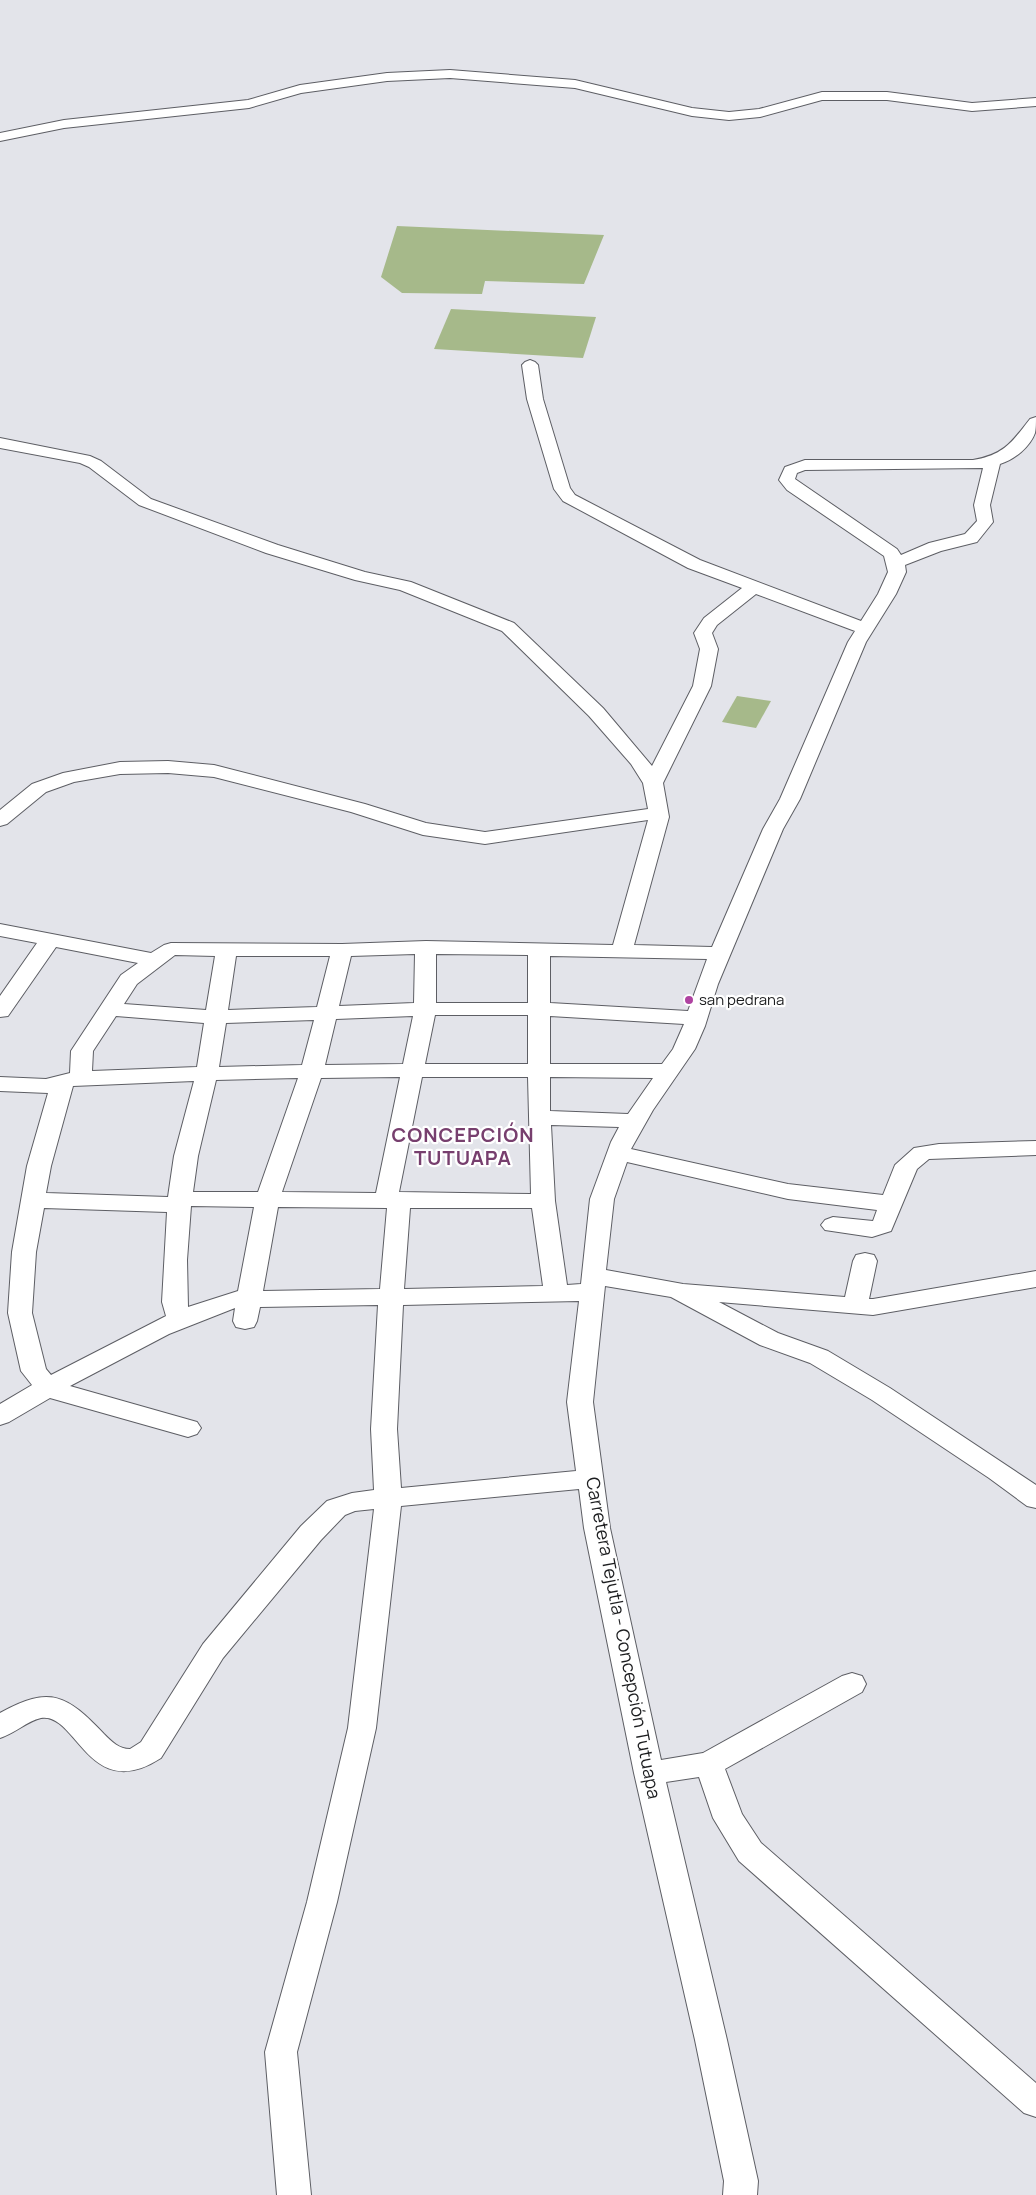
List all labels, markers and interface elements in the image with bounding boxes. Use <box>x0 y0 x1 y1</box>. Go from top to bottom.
place label: san pedrana <box>699 989 784 1010</box>
marker: san pedrana <box>683 994 695 1006</box>
district label: CONCEPCIÓN TUTUAPA <box>391 1121 535 1171</box>
street label: Carretera Tejutla - Concepción Tutuapa <box>581 1475 667 1801</box>

